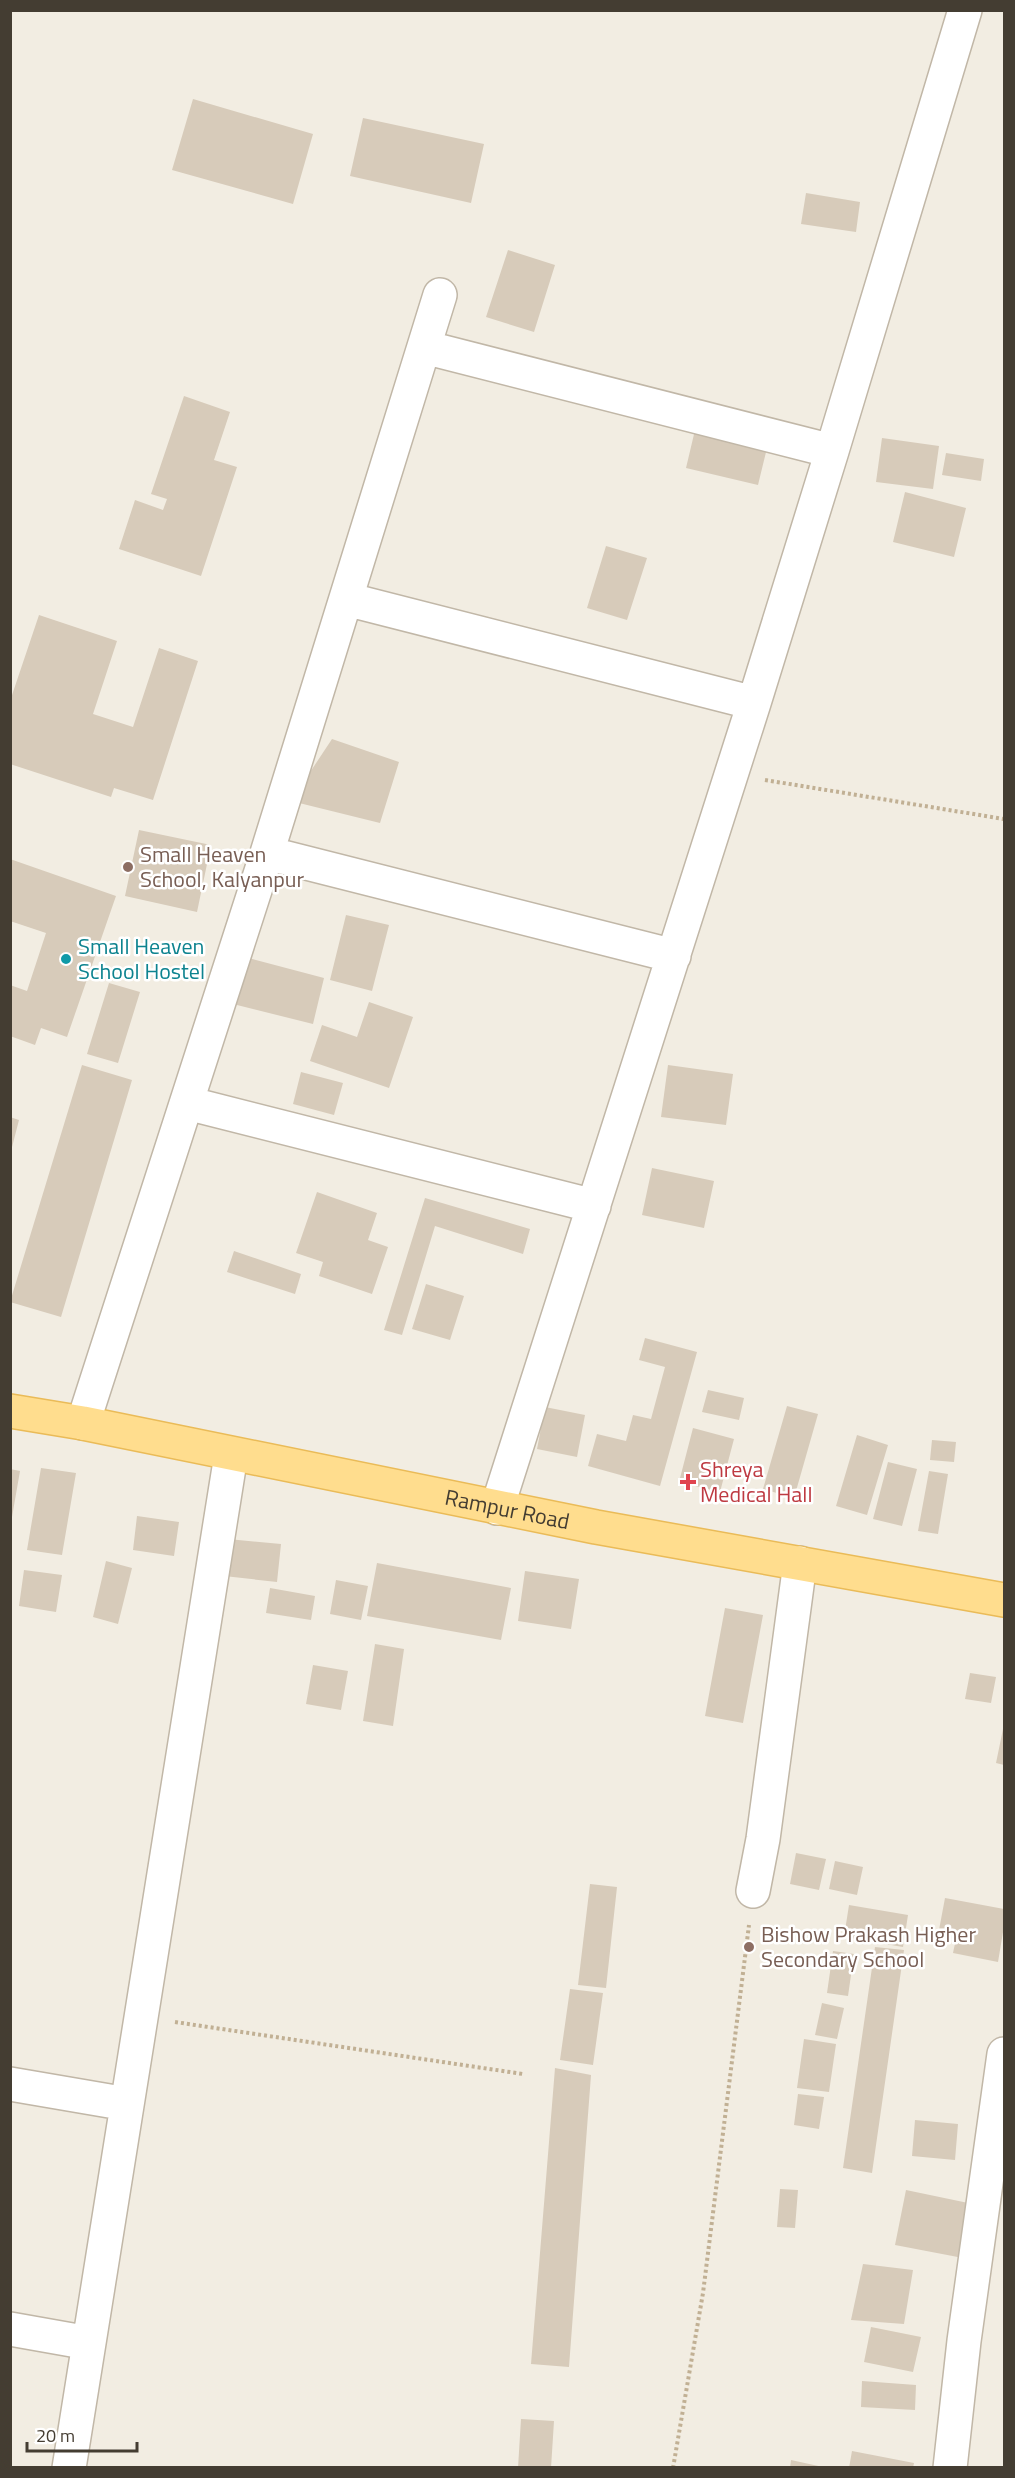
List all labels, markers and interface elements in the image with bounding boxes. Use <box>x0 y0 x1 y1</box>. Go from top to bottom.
place label: Small Heaven School, Kalyanpur <box>140 837 305 896</box>
marker: Small Heaven School, Kalyanpur <box>121 860 135 874</box>
place label: Small Heaven School Hostel <box>78 929 205 988</box>
marker: Small Heaven School Hostel <box>59 952 73 966</box>
place label: Shreya Medical Hall <box>700 1452 813 1511</box>
marker: Shreya Medical Hall <box>681 1475 695 1489</box>
street label: Rampur Road <box>442 1480 573 1538</box>
place label: Bishow Prakash Higher Secondary School <box>761 1917 976 1976</box>
marker: Bishow Prakash Higher Secondary School <box>742 1940 756 1954</box>
scale bar <box>27 2415 136 2453</box>
text: 20 m <box>36 2422 75 2449</box>

